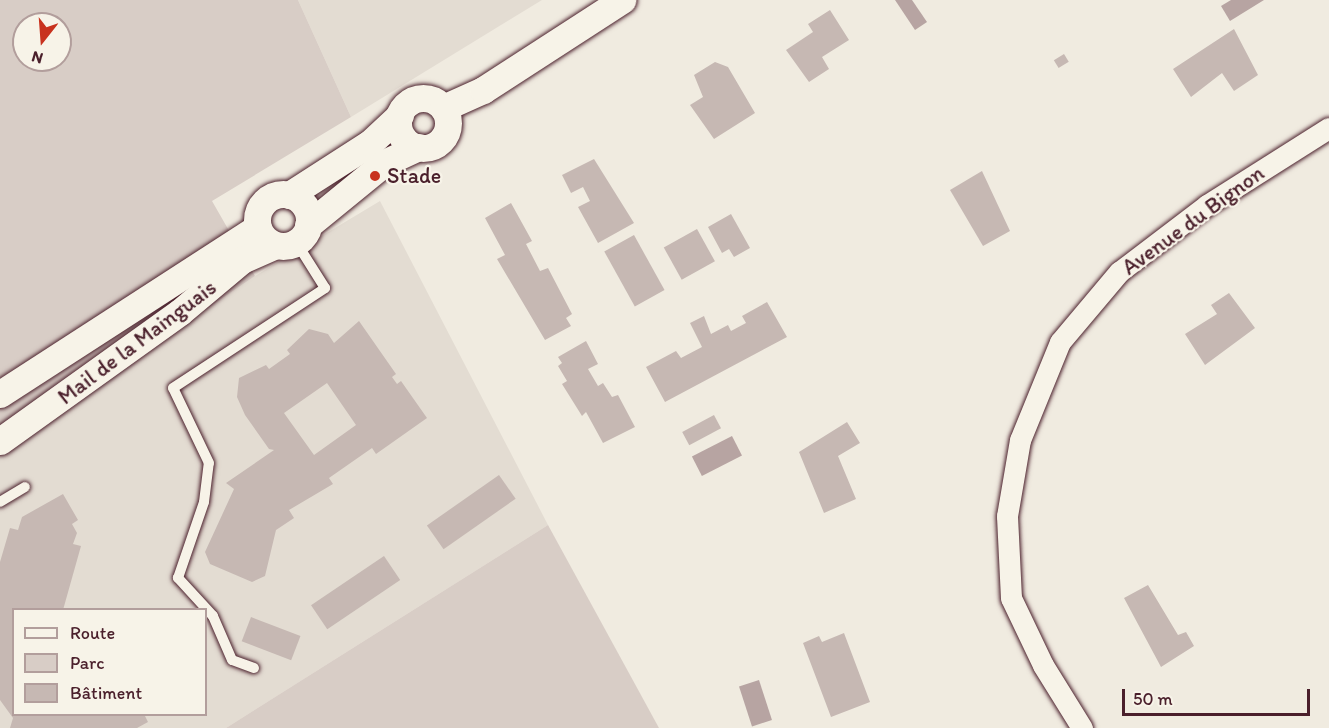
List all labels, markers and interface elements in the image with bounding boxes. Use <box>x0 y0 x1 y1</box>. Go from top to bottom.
north arrow <box>12 12 72 72</box>
text: N <box>29 47 45 68</box>
street label: Avenue du Bignon <box>1117 160 1269 280</box>
place label: Stade <box>387 163 441 189</box>
marker: Stade <box>368 169 382 183</box>
street label: Mail de la Mainguais <box>52 273 222 411</box>
legend <box>12 608 207 716</box>
text: Route <box>70 622 115 644</box>
text: Parc <box>70 652 104 674</box>
scale bar <box>1125 677 1312 715</box>
text: Bâtiment <box>70 682 142 704</box>
text: 50 m <box>1133 688 1173 710</box>

